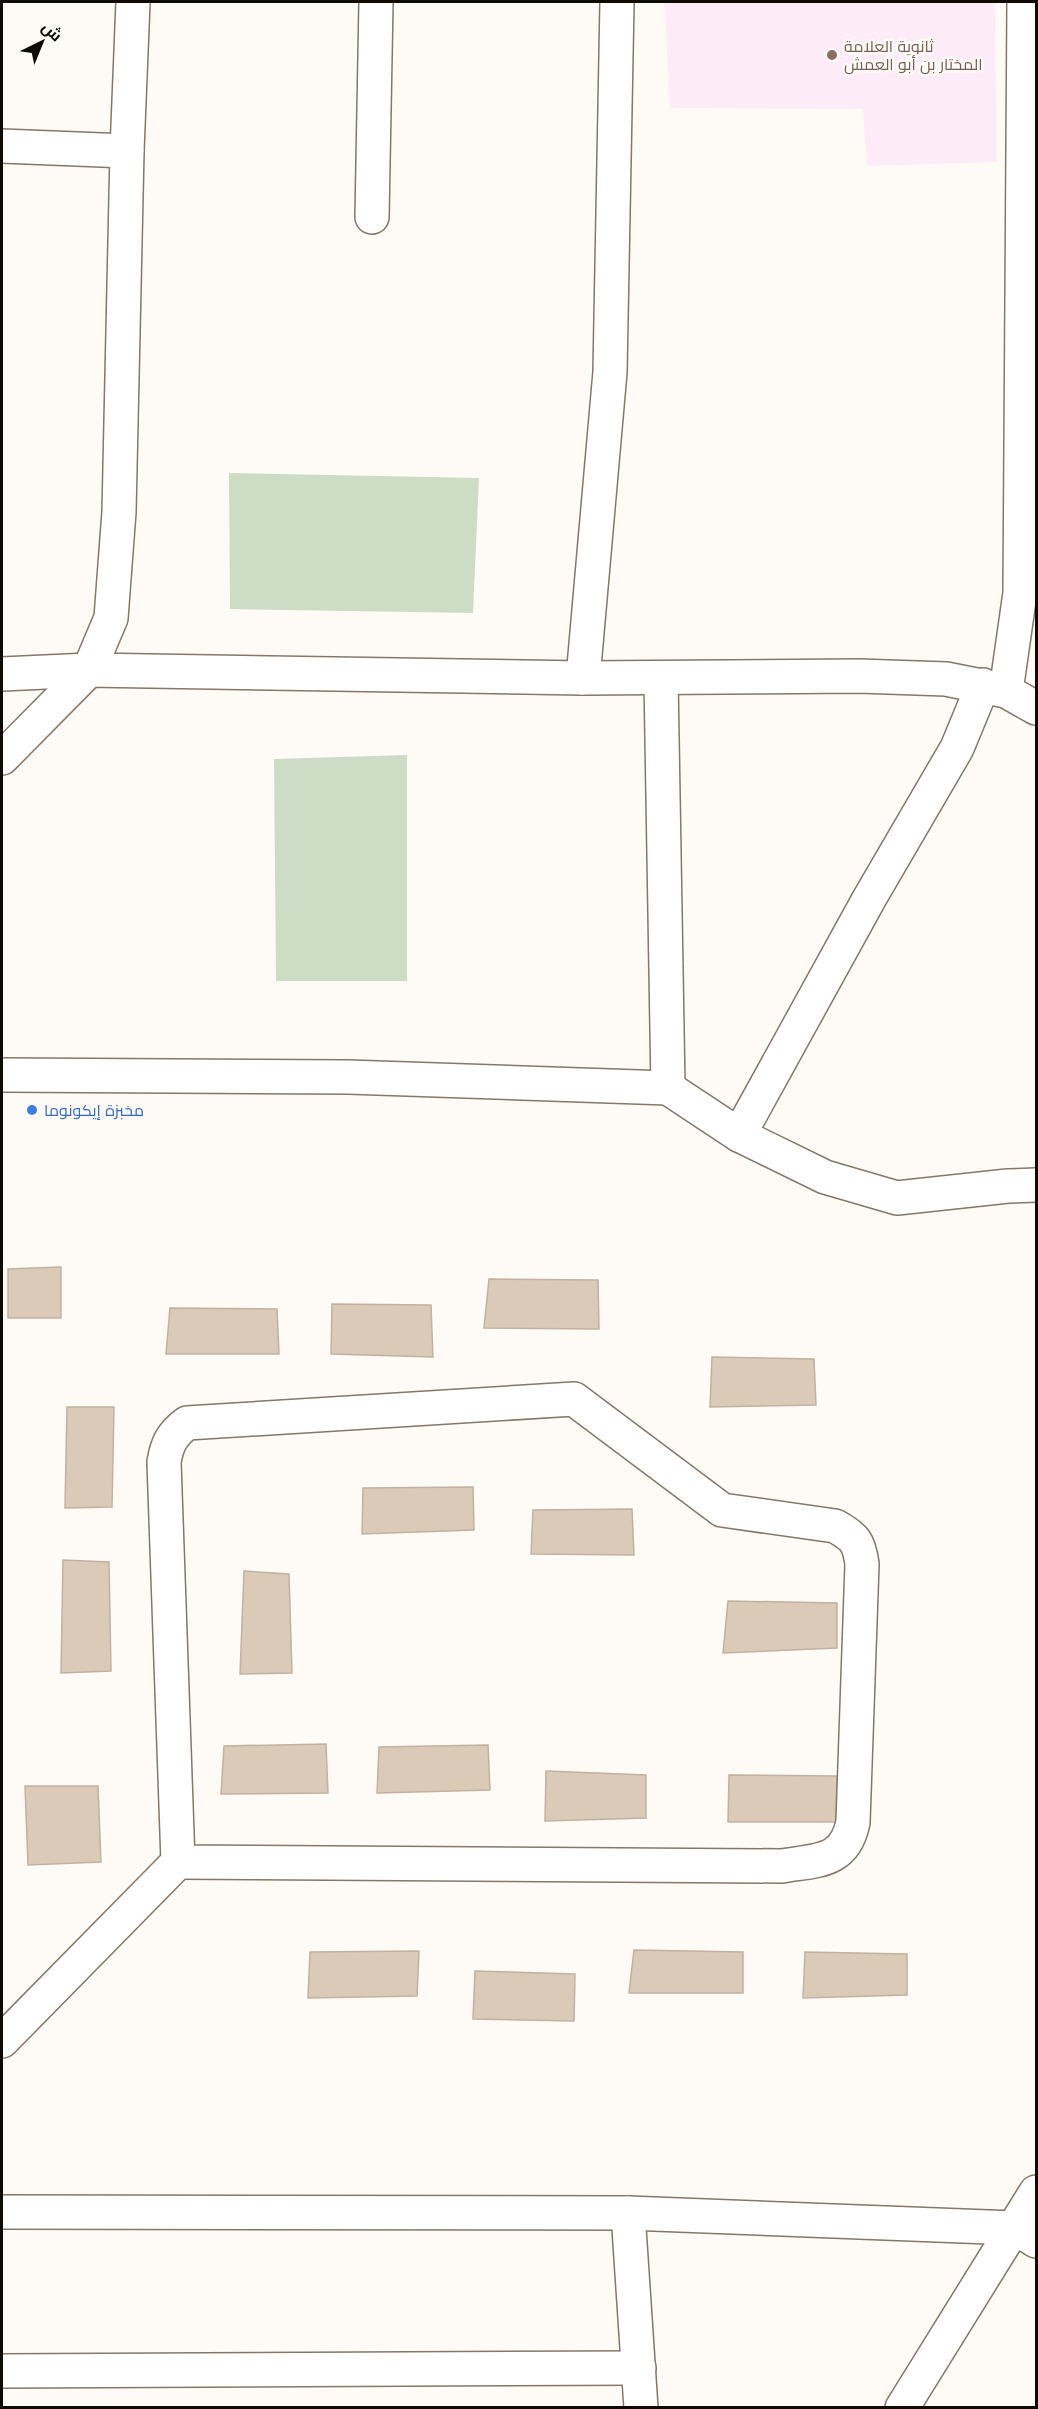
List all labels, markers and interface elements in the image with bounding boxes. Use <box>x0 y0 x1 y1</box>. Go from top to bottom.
north arrow <box>12 12 72 72</box>
text: ش <box>37 16 67 47</box>
place label: ثانوية العلامة المختار بن أبو العمش <box>844 35 983 76</box>
marker: ثانوية العلامة المختار بن أبو العمش <box>825 48 839 62</box>
place label: مخبزة إيكونوما <box>44 1099 144 1122</box>
marker: مخبزة إيكونوما <box>25 1103 39 1117</box>

